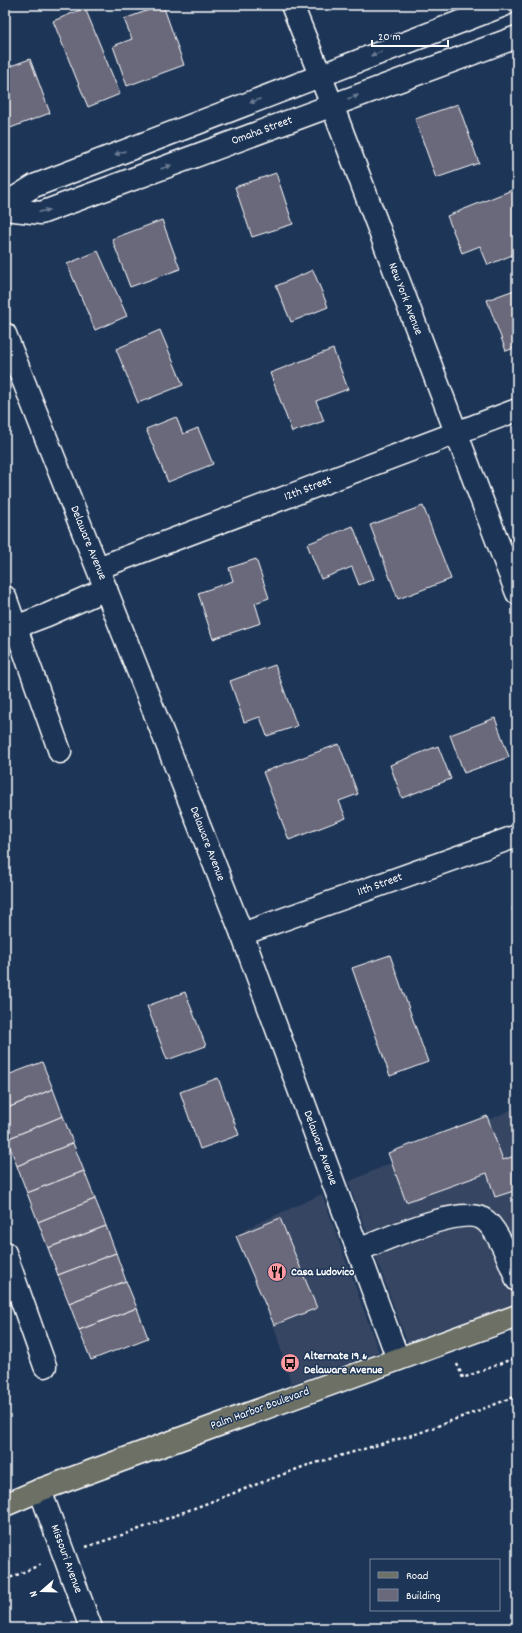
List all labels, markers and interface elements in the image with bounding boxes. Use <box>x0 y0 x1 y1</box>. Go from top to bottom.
scale bar <box>372 22 448 48</box>
text: 20 m <box>378 29 401 46</box>
one-way arrow <box>370 52 382 58</box>
one-way arrow <box>348 94 360 100</box>
one-way arrow <box>248 99 260 105</box>
street label: Omaha Street <box>229 112 295 150</box>
one-way arrow <box>114 150 126 156</box>
one-way arrow <box>160 163 172 169</box>
one-way arrow <box>37 207 50 213</box>
street label: New York Avenue <box>383 260 427 338</box>
street label: 12th Street <box>282 472 335 506</box>
street label: Delaware Avenue <box>65 503 111 583</box>
street label: Delaware Avenue <box>185 804 229 884</box>
street label: 11th Street <box>355 869 406 901</box>
street label: Delaware Avenue <box>299 1108 341 1188</box>
restaurant icon: Casa Ludovico <box>266 1261 288 1283</box>
place label: Casa Ludovico <box>291 1264 355 1281</box>
place label: Alternate 19 & Delaware Avenue <box>304 1348 383 1379</box>
bus stop icon: Alternate 19 & Delaware Avenue <box>279 1352 301 1374</box>
street label: Palm Harbor Boulevard <box>208 1383 312 1435</box>
street label: Missouri Avenue <box>46 1522 86 1596</box>
legend <box>370 1559 500 1611</box>
text: Road <box>406 1568 428 1585</box>
north arrow <box>22 1571 62 1611</box>
text: N <box>26 1588 43 1599</box>
text: Building <box>406 1588 441 1605</box>

